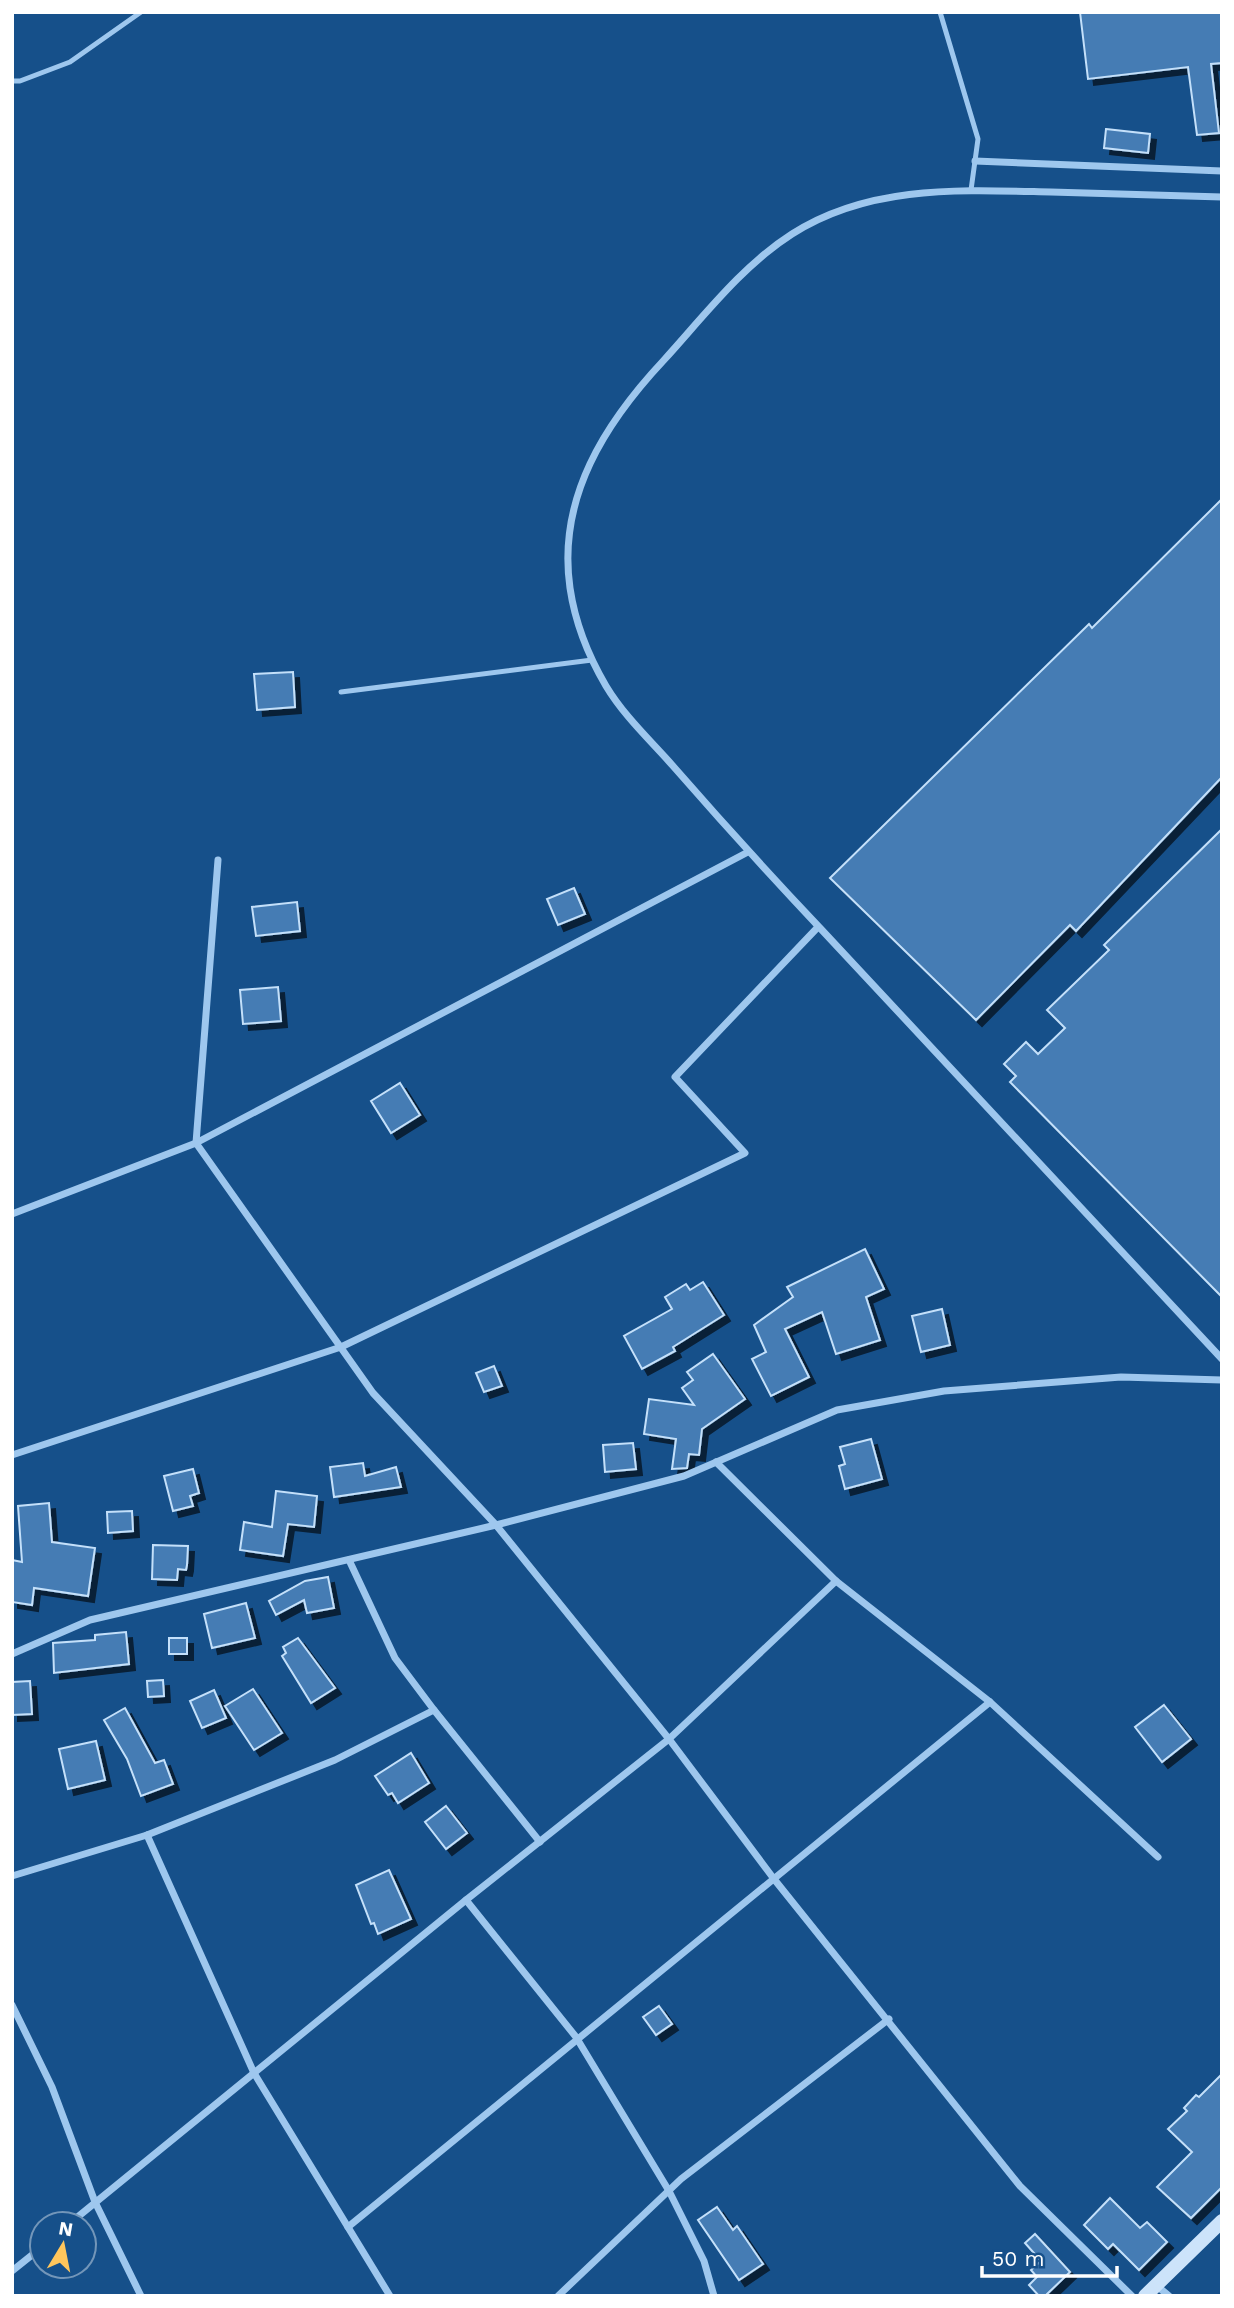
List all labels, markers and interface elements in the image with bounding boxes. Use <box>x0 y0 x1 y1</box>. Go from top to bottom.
north arrow <box>28 2210 98 2280</box>
text: N <box>57 2216 75 2241</box>
scale bar <box>982 2234 1117 2278</box>
text: 50 m <box>992 2246 1044 2271</box>

